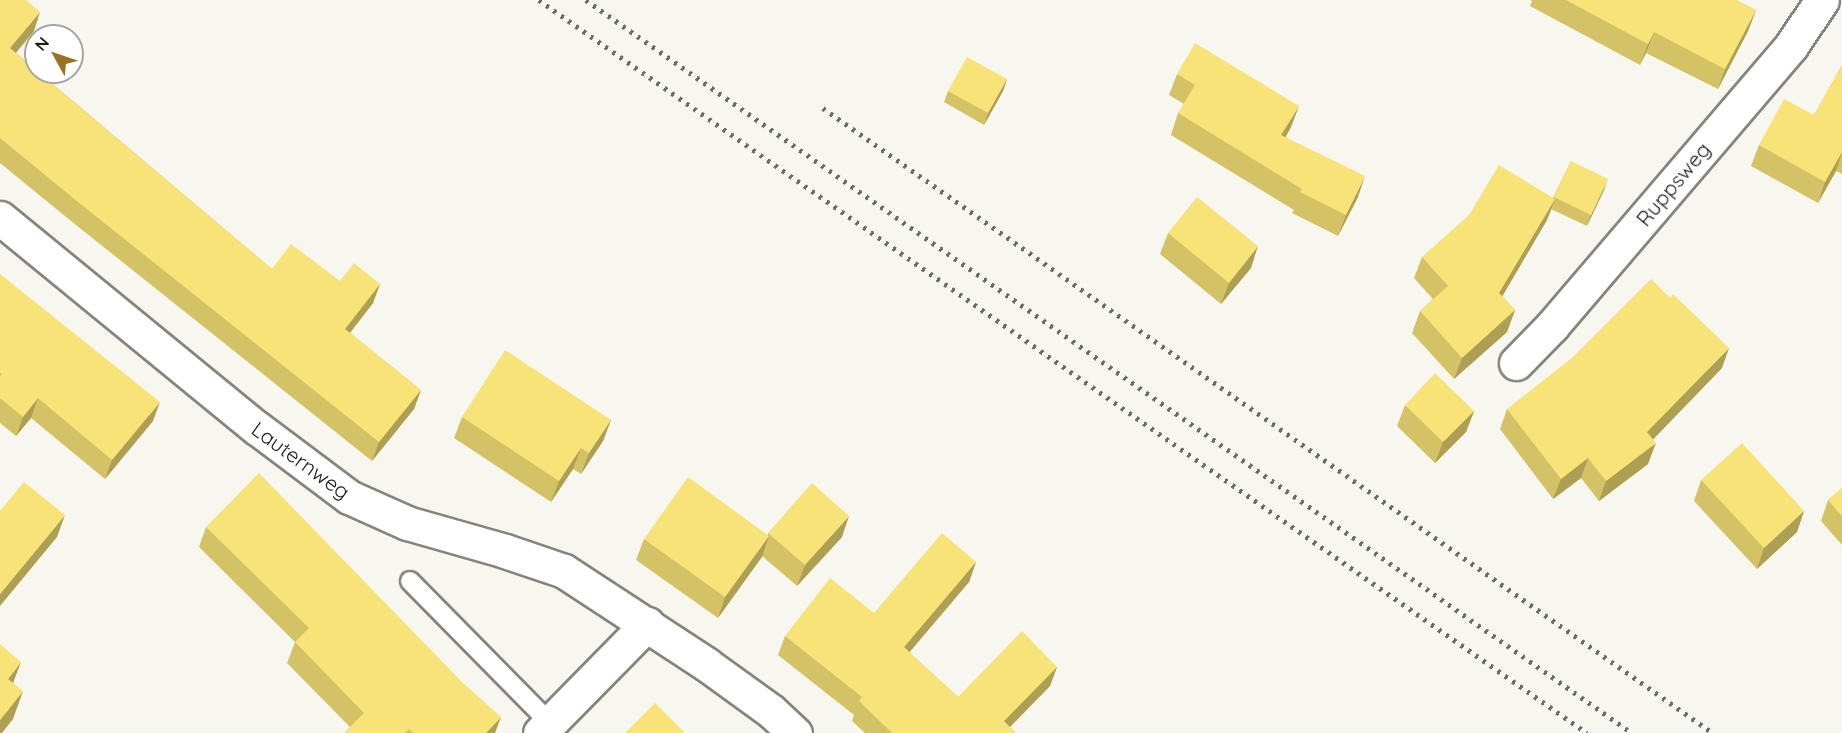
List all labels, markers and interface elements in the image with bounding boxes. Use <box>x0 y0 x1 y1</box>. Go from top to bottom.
north arrow <box>24 24 84 84</box>
text: N <box>30 33 53 55</box>
street label: Ruppsweg <box>1631 137 1715 231</box>
street label: Lauternweg <box>247 416 355 504</box>

